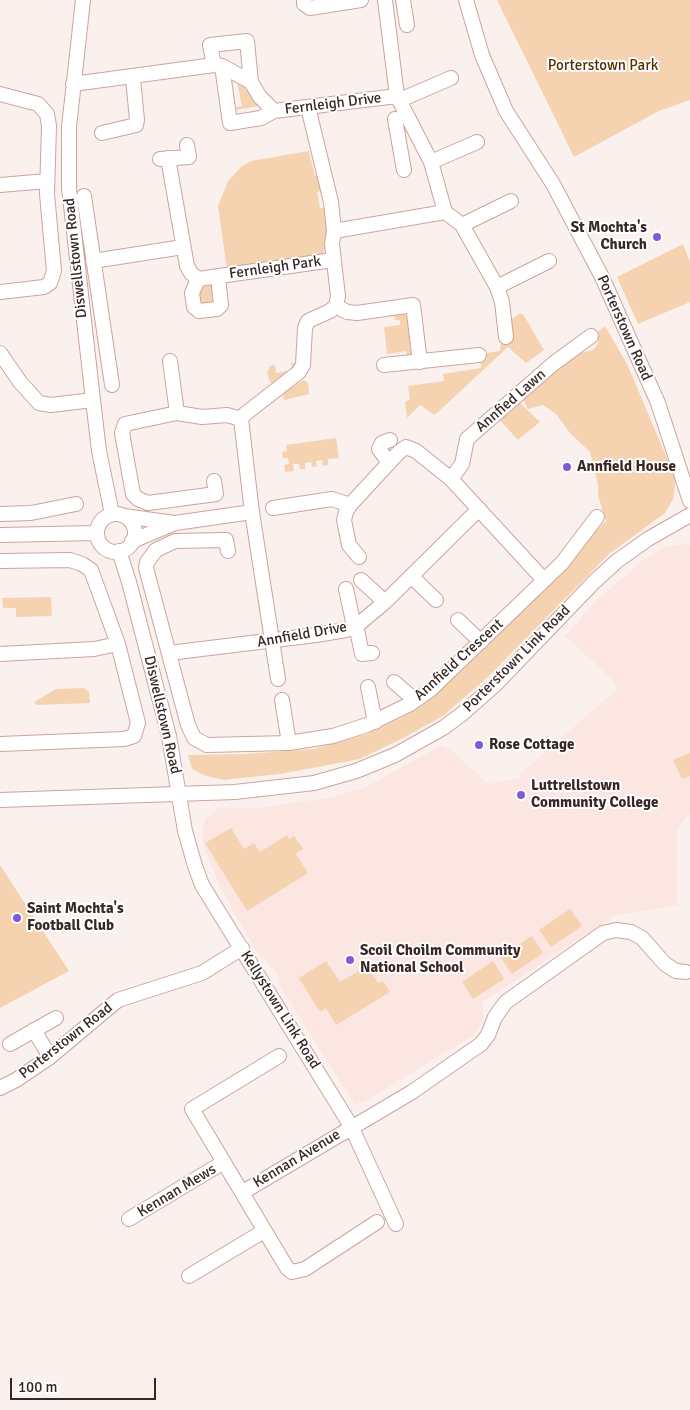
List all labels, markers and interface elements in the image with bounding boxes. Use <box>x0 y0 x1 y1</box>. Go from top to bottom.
park label: Porterstown Park <box>548 57 658 75</box>
street label: Fernleigh Drive <box>284 89 382 119</box>
street label: Diswellstown Road <box>61 197 91 319</box>
place label: St Mochta's Church <box>571 219 647 254</box>
marker: St Mochta's Church <box>651 231 663 243</box>
street label: Fernleigh Park <box>228 253 322 283</box>
street label: Porterstown Road <box>593 272 655 384</box>
street label: Annfied Lawn <box>472 366 550 436</box>
place label: Annfield House <box>577 458 676 476</box>
marker: Annfield House <box>561 461 573 473</box>
street label: Porterstown Link Road <box>460 602 574 716</box>
street label: Annfield Crescent <box>411 615 507 705</box>
street label: Annfield Drive <box>256 618 348 652</box>
street label: Diswellstown Road <box>140 654 184 776</box>
place label: Rose Cottage <box>489 736 574 754</box>
marker: Rose Cottage <box>473 739 485 751</box>
place label: Luttrellstown Community College <box>531 777 658 812</box>
marker: Luttrellstown Community College <box>515 789 527 801</box>
place label: Saint Mochta's Football Club <box>27 900 124 935</box>
marker: Saint Mochta's Football Club <box>11 912 23 924</box>
place label: Scoil Choilm Community National School <box>360 942 521 977</box>
street label: Kellystown Link Road <box>236 948 324 1072</box>
marker: Scoil Choilm Community National School <box>344 954 356 966</box>
street label: Porterstown Road <box>16 999 116 1083</box>
street label: Kennan Avenue <box>250 1126 344 1192</box>
street label: Kennan Mews <box>134 1160 220 1222</box>
scale bar <box>12 1368 159 1400</box>
text: 100 m <box>18 1378 58 1396</box>

